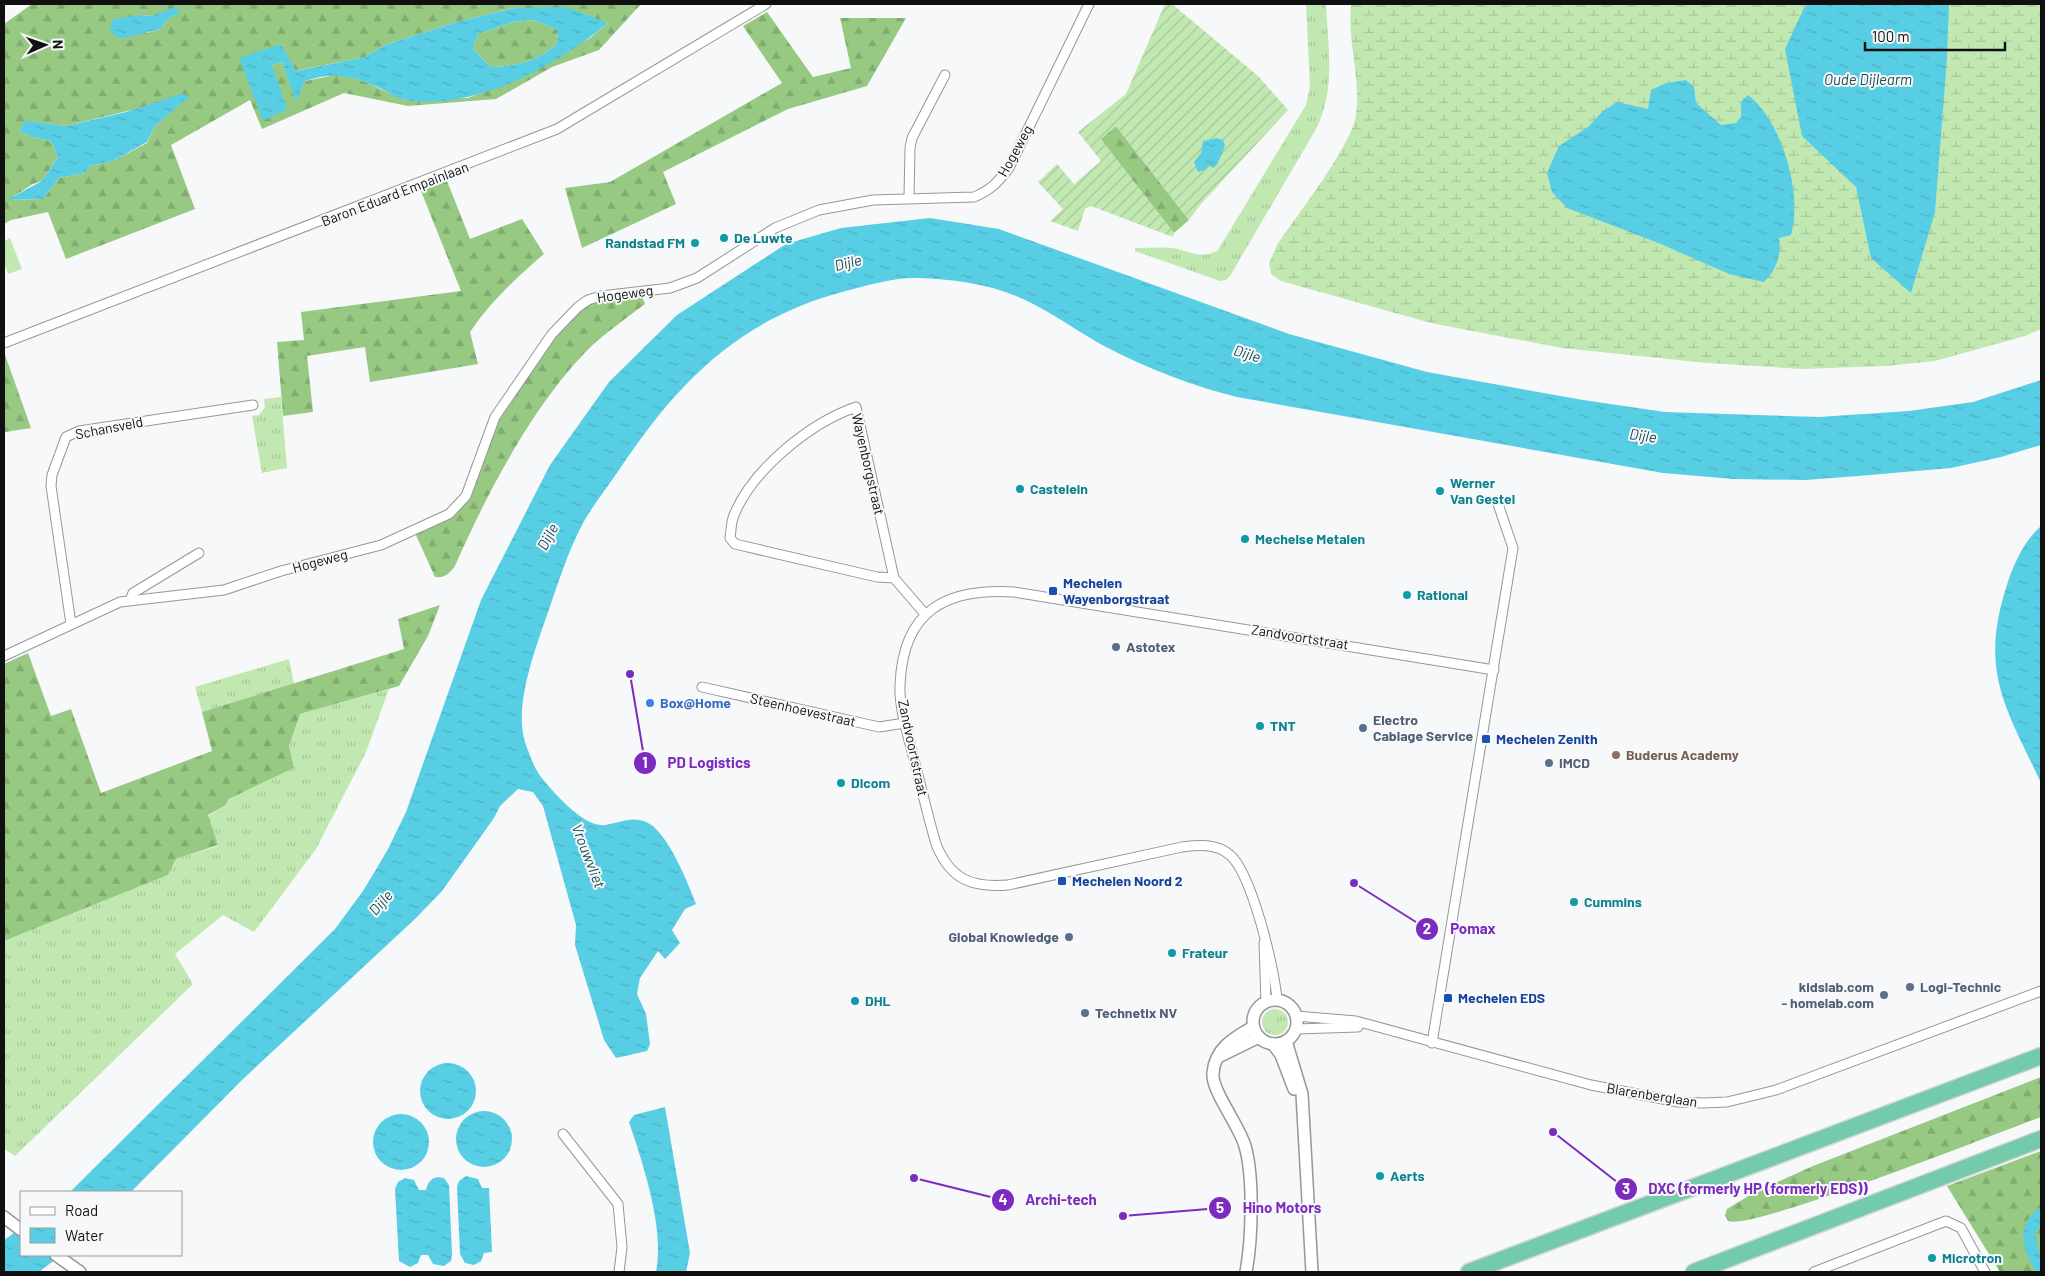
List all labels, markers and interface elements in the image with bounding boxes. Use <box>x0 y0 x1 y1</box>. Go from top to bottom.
north arrow <box>20 20 70 70</box>
scale bar <box>1865 20 2005 52</box>
text: 100 m <box>1872 27 1910 45</box>
text: N <box>50 40 67 49</box>
water label: Oude Dijlearm <box>1824 70 1912 88</box>
street label: Hogeweg <box>993 122 1036 180</box>
street label: Baron Eduard Empainlaan <box>319 158 471 229</box>
place label: De Luwte <box>734 229 793 246</box>
marker: De Luwte <box>718 232 730 244</box>
place label: Randstad FM <box>605 234 685 251</box>
marker: Randstad FM <box>689 237 701 249</box>
water label: Dijle <box>832 250 863 274</box>
street label: Hogeweg <box>596 281 654 306</box>
water label: Dijle <box>1232 340 1263 366</box>
street label: Wayenborgstraat <box>849 411 888 516</box>
street label: Schansveld <box>74 413 144 442</box>
water label: Dijle <box>1628 424 1658 446</box>
place label: Werner Van Gestel <box>1450 474 1515 507</box>
place label: Castelein <box>1030 480 1088 497</box>
marker: Castelein <box>1014 483 1026 495</box>
marker: Werner Van Gestel <box>1434 485 1446 497</box>
water label: Dijle <box>533 520 562 553</box>
place label: Mechelse Metalen <box>1255 530 1365 547</box>
marker: Mechelse Metalen <box>1239 533 1251 545</box>
street label: Hogeweg <box>290 545 349 576</box>
place label: Mechelen Wayenborgstraat <box>1063 574 1170 607</box>
marker: Mechelen Wayenborgstraat <box>1047 585 1059 597</box>
place label: Rational <box>1417 586 1468 603</box>
marker: Rational <box>1401 589 1413 601</box>
street label: Zandvoortstraat <box>1250 620 1350 653</box>
place label: Astotex <box>1126 638 1176 655</box>
marker: Astotex <box>1110 641 1122 653</box>
street label: Steenhoevestraat <box>749 689 858 730</box>
place label: Box@Home <box>660 694 731 711</box>
marker: Box@Home <box>644 697 656 709</box>
street label: Zandvoortstraat <box>895 698 932 798</box>
place label: Electro Cablage Service <box>1373 711 1474 744</box>
place label: TNT <box>1270 717 1296 734</box>
marker: TNT <box>1254 720 1266 732</box>
marker: Electro Cablage Service <box>1357 722 1369 734</box>
place label: Mechelen Zenith <box>1496 730 1598 747</box>
marker: Mechelen Zenith <box>1480 733 1492 745</box>
place label: Buderus Academy <box>1626 746 1739 763</box>
callout: PD Logistics <box>632 748 760 778</box>
marker: Buderus Academy <box>1610 749 1622 761</box>
text: 1 <box>642 753 648 771</box>
text: PD Logistics <box>668 753 751 771</box>
place label: IMCD <box>1559 754 1590 771</box>
marker: IMCD <box>1543 757 1555 769</box>
place label: Dicom <box>851 774 890 791</box>
marker: Dicom <box>835 777 847 789</box>
water label: Vrouwvliet <box>569 821 610 891</box>
place label: Mechelen Noord 2 <box>1072 872 1183 889</box>
marker: Mechelen Noord 2 <box>1056 875 1068 887</box>
water label: Dijle <box>364 886 396 919</box>
place label: Cummins <box>1584 893 1642 910</box>
marker: Cummins <box>1568 896 1580 908</box>
callout: Pomax <box>1415 914 1505 944</box>
text: 2 <box>1423 919 1431 937</box>
text: Pomax <box>1450 919 1496 937</box>
place label: Global Knowledge <box>949 928 1059 945</box>
marker: Global Knowledge <box>1063 931 1075 943</box>
place label: Frateur <box>1182 944 1228 961</box>
marker: Frateur <box>1166 947 1178 959</box>
place label: kidslab.com - homelab.com <box>1782 978 1874 1011</box>
place label: Logi-Technic <box>1920 978 2002 995</box>
marker: Logi-Technic <box>1904 981 1916 993</box>
place label: Mechelen EDS <box>1458 989 1545 1006</box>
marker: kidslab.com - homelab.com <box>1878 989 1890 1001</box>
place label: DHL <box>865 992 890 1009</box>
marker: Mechelen EDS <box>1442 992 1454 1004</box>
marker: DHL <box>849 995 861 1007</box>
place label: Technetix NV <box>1095 1004 1177 1021</box>
marker: Technetix NV <box>1079 1007 1091 1019</box>
street label: Blarenberglaan <box>1605 1079 1699 1110</box>
place label: Aerts <box>1390 1167 1425 1184</box>
marker: Aerts <box>1374 1170 1386 1182</box>
callout: DXC (formerly HP (formerly EDS)) <box>1613 1174 1877 1204</box>
text: 3 <box>1622 1179 1630 1197</box>
text: DXC (formerly HP (formerly EDS)) <box>1648 1179 1868 1197</box>
callout: Archi-tech <box>990 1185 1107 1215</box>
text: 4 <box>998 1190 1008 1208</box>
text: Archi-tech <box>1025 1190 1097 1208</box>
legend <box>20 1191 182 1256</box>
callout: Hino Motors <box>1207 1193 1331 1223</box>
text: 5 <box>1216 1198 1224 1216</box>
text: Hino Motors <box>1243 1198 1322 1216</box>
text: Road <box>65 1201 98 1219</box>
text: Water <box>65 1226 104 1244</box>
place label: Microtron <box>1942 1249 2002 1266</box>
marker: Microtron <box>1926 1252 1938 1264</box>

